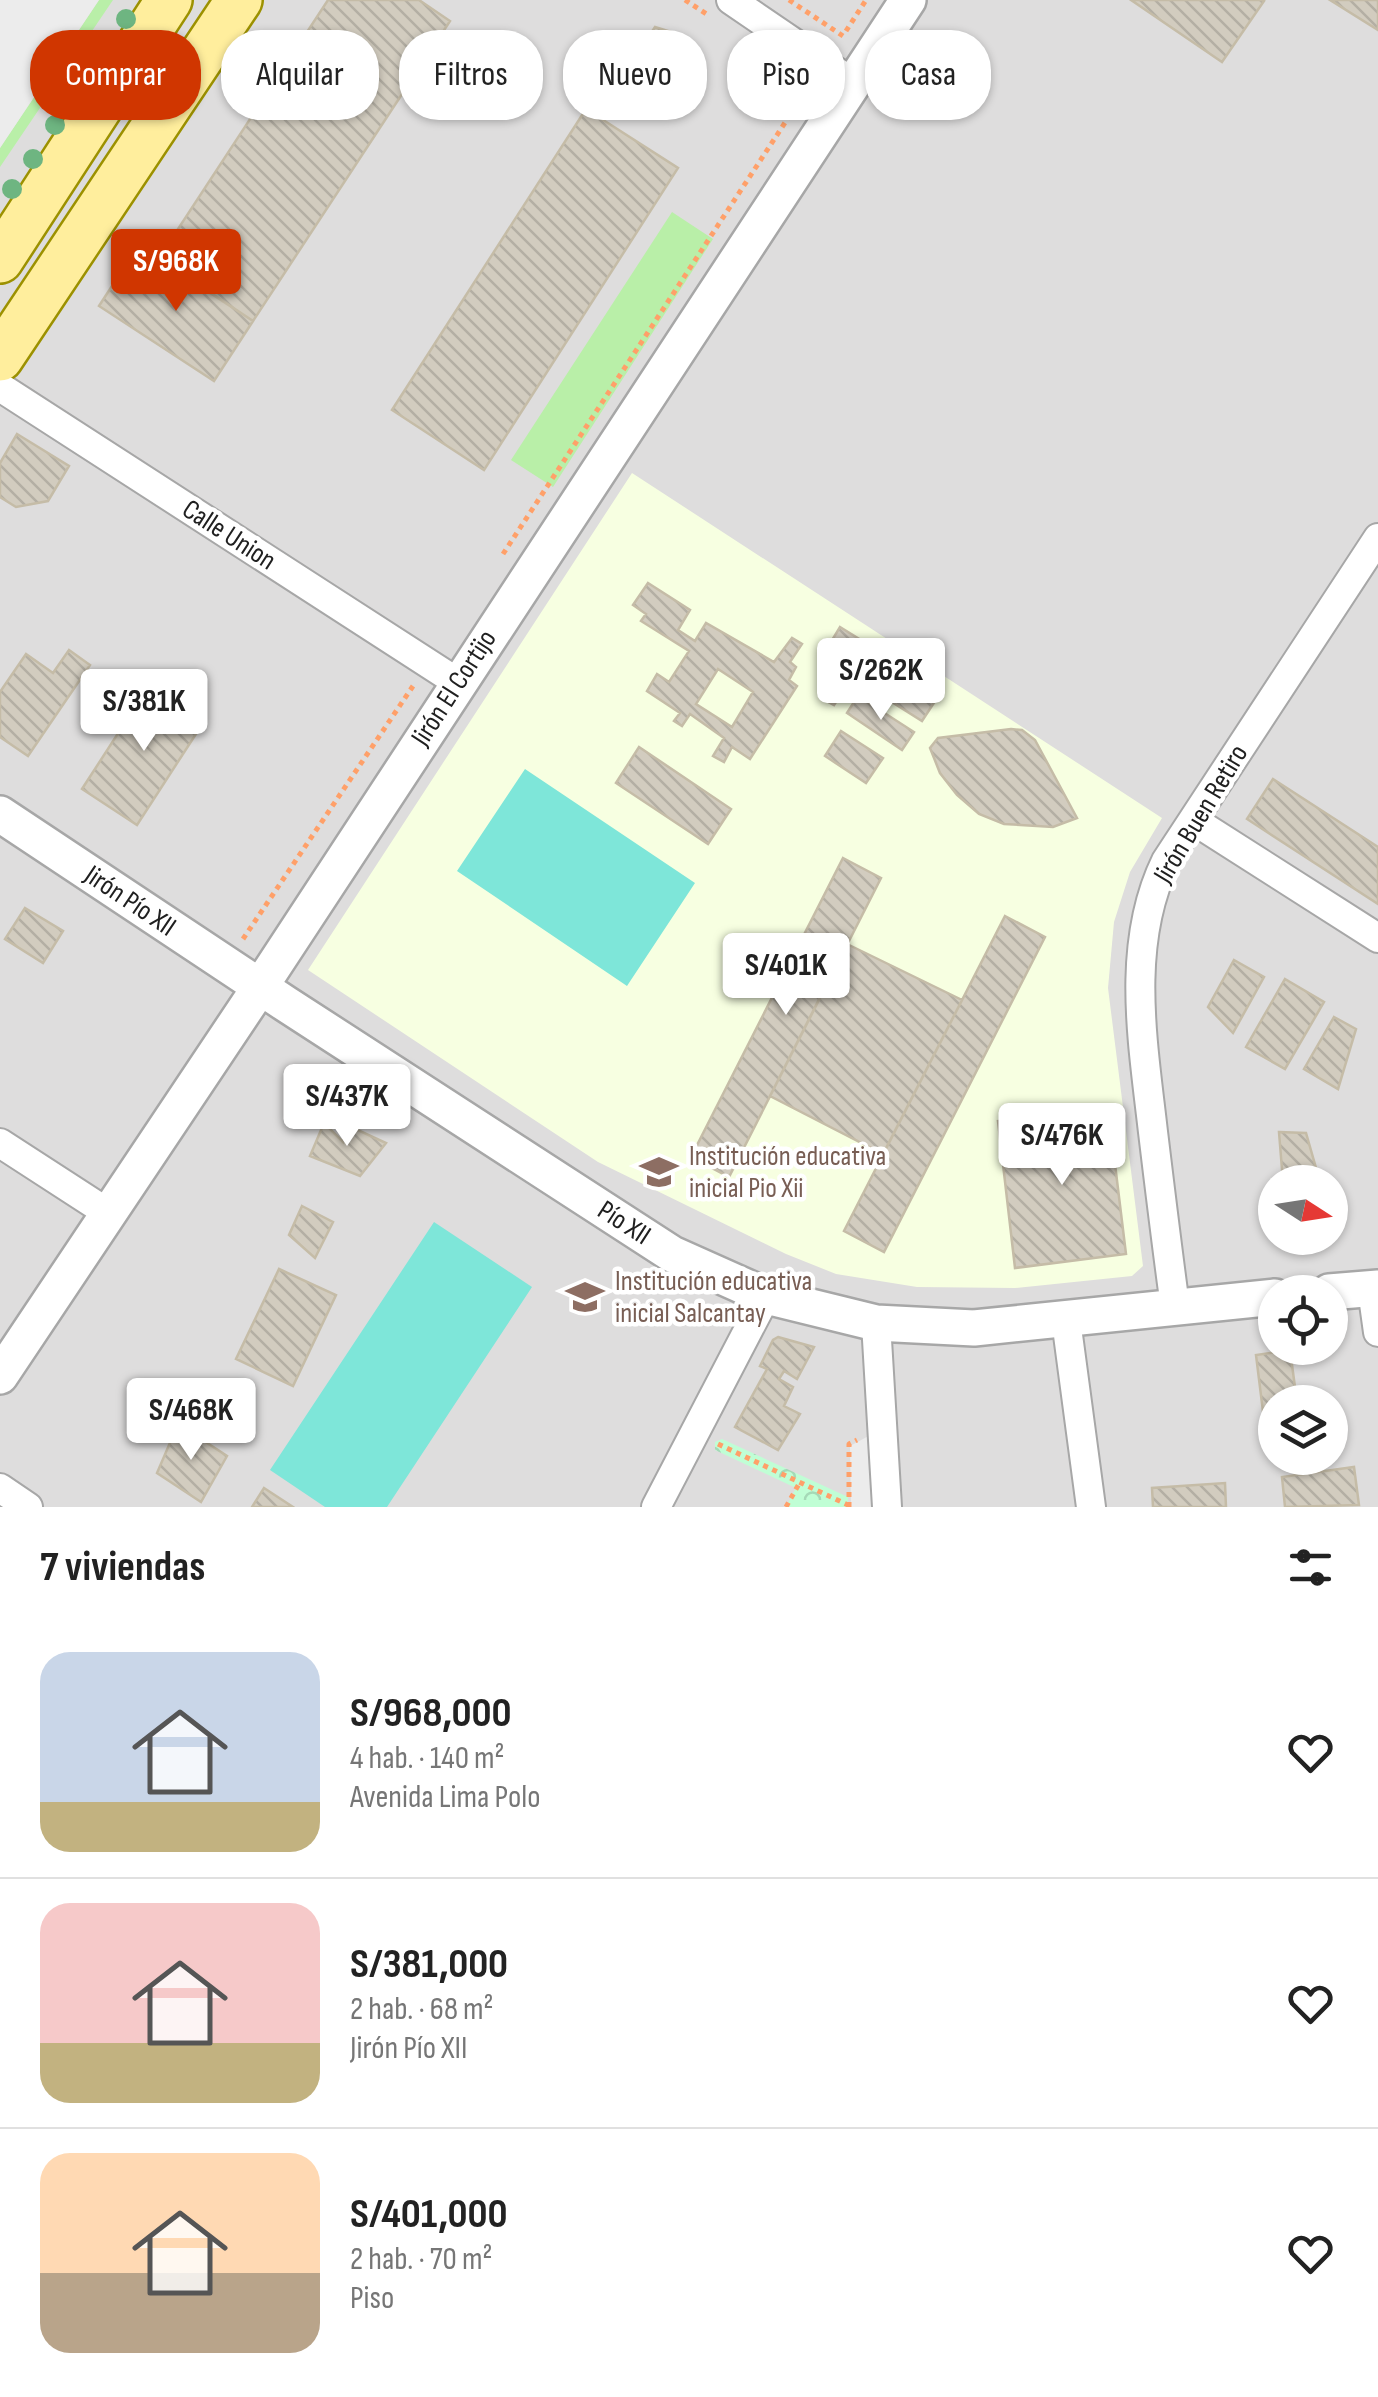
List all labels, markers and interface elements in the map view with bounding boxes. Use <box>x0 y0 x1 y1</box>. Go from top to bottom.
chip: Comprar <box>30 30 201 120</box>
chip: Alquilar <box>221 30 379 120</box>
chip: Filtros <box>399 30 543 120</box>
chip: Nuevo <box>563 30 707 120</box>
chip: Piso <box>727 30 845 120</box>
chip: Casa <box>865 30 991 120</box>
pin: S/968K <box>95 229 257 314</box>
text: S/968K <box>133 242 219 281</box>
street label: Calle Union <box>176 493 282 577</box>
street label: Jirón El Cortijo <box>404 624 504 753</box>
pin: S/262K <box>800 638 962 723</box>
text: S/262K <box>839 651 923 690</box>
pin: S/381K <box>63 669 225 754</box>
text: S/381K <box>102 682 186 721</box>
street label: Jirón Buen Retiro <box>1146 739 1255 890</box>
street label: Jirón Pío XII <box>77 858 182 943</box>
pin: S/401K <box>705 933 867 1018</box>
text: S/401K <box>745 946 827 985</box>
pin: S/437K <box>266 1064 428 1149</box>
text: S/437K <box>305 1077 389 1116</box>
pin: S/476K <box>981 1103 1143 1188</box>
text: S/476K <box>1020 1116 1104 1155</box>
place label: Institución educativa inicial Pio Xii <box>689 1140 886 1205</box>
school or university icon: Institución educativa inicial Pio Xii <box>638 1151 680 1193</box>
north arrow <box>1258 1165 1348 1255</box>
map controls <box>1258 1165 1348 1475</box>
street label: Pío XII <box>591 1194 657 1252</box>
place label: Institución educativa inicial Salcantay <box>615 1265 812 1330</box>
button: locate <box>1258 1275 1348 1365</box>
school or university icon: Institución educativa inicial Salcantay <box>564 1276 606 1318</box>
pin: S/468K <box>110 1378 272 1463</box>
button: layers <box>1258 1385 1348 1475</box>
text: S/468K <box>149 1391 233 1430</box>
icon: filters <box>1283 1540 1338 1595</box>
text: 7 viviendas <box>40 1542 205 1593</box>
text: S/968,000 <box>350 1688 512 1739</box>
icon: home <box>120 1692 240 1812</box>
icon: heart <box>1283 1725 1338 1780</box>
text: 4 hab. · 140 m² <box>350 1739 505 1778</box>
text: Avenida Lima Polo <box>350 1778 540 1817</box>
text: S/381,000 <box>350 1939 508 1990</box>
icon: home <box>120 1943 240 2063</box>
icon: heart <box>1283 1976 1338 2031</box>
text: 2 hab. · 68 m² <box>350 1990 494 2029</box>
text: Jirón Pío XII <box>350 2029 468 2068</box>
text: S/401,000 <box>350 2189 508 2240</box>
icon: home <box>120 2193 240 2313</box>
icon: heart <box>1283 2226 1338 2281</box>
text: 2 hab. · 70 m² <box>350 2240 492 2279</box>
text: Piso <box>350 2279 394 2318</box>

